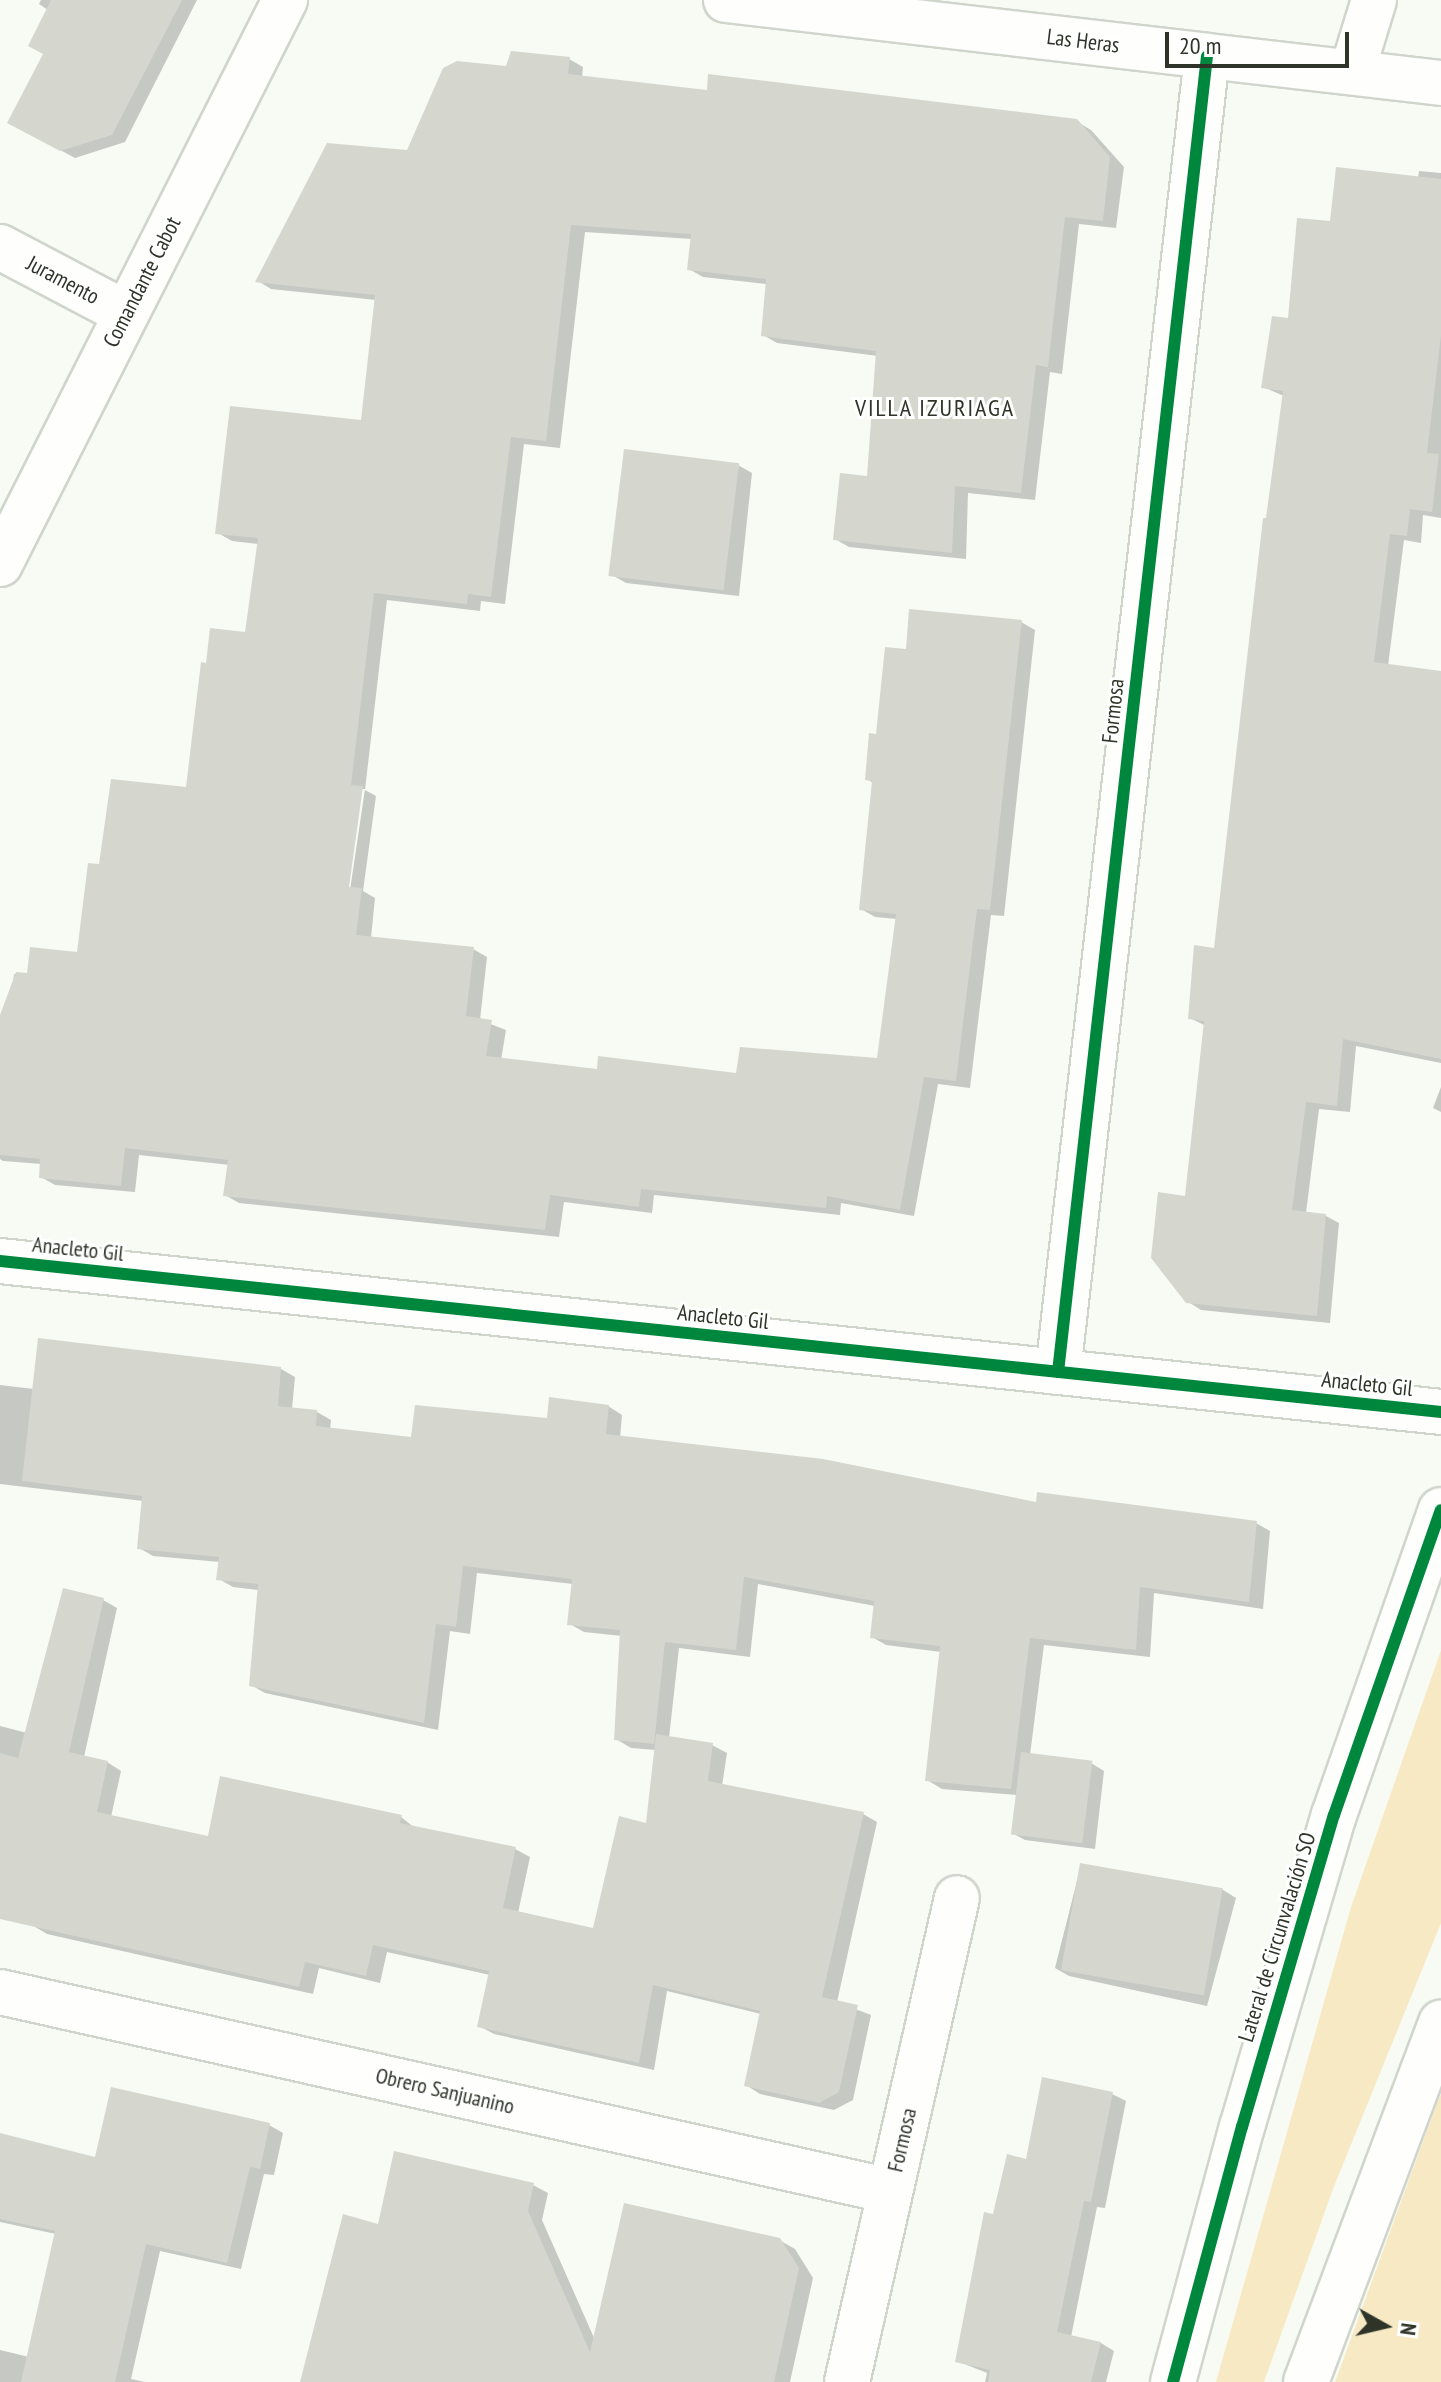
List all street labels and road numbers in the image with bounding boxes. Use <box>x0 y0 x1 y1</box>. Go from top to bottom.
street label: Las Heras <box>1045 23 1121 59</box>
street label: Comandante Cabot <box>98 212 186 352</box>
street label: Juramento <box>22 250 104 310</box>
street label: Formosa <box>1096 677 1130 745</box>
street label: Anacleto Gil <box>31 1231 125 1267</box>
street label: Anacleto Gil <box>676 1299 770 1335</box>
street label: Anacleto Gil <box>1320 1366 1414 1402</box>
street label: Lateral de Circunvalación SO <box>1233 1829 1321 2045</box>
street label: Obrero Sanjuanino <box>373 2062 517 2120</box>
street label: Formosa <box>882 2106 922 2174</box>

